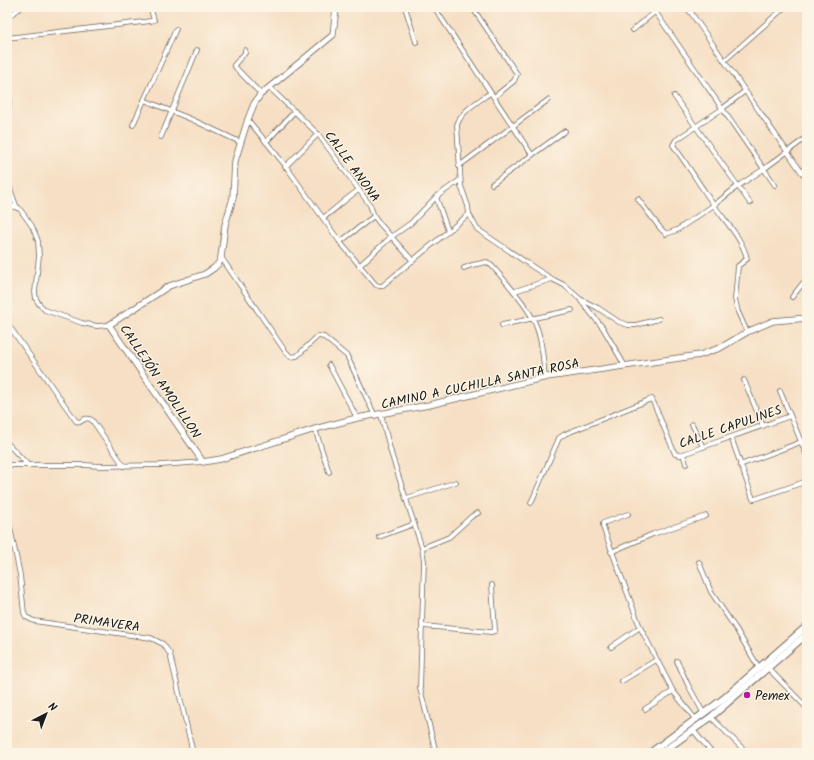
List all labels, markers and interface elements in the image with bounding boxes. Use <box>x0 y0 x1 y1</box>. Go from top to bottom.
street label: CALLE ANONA <box>319 127 385 207</box>
street label: CALLEJÓN AMOLILLON <box>114 321 206 443</box>
street label: CAMINO A CUCHILLA SANTA ROSA <box>379 353 582 416</box>
street label: CALLE CAPULINES <box>676 400 785 455</box>
street label: PRIMAVERA <box>72 608 141 639</box>
place label: Pemex <box>755 686 790 707</box>
marker: Pemex <box>742 690 752 700</box>
north arrow <box>26 694 66 734</box>
text: N <box>43 698 61 716</box>

